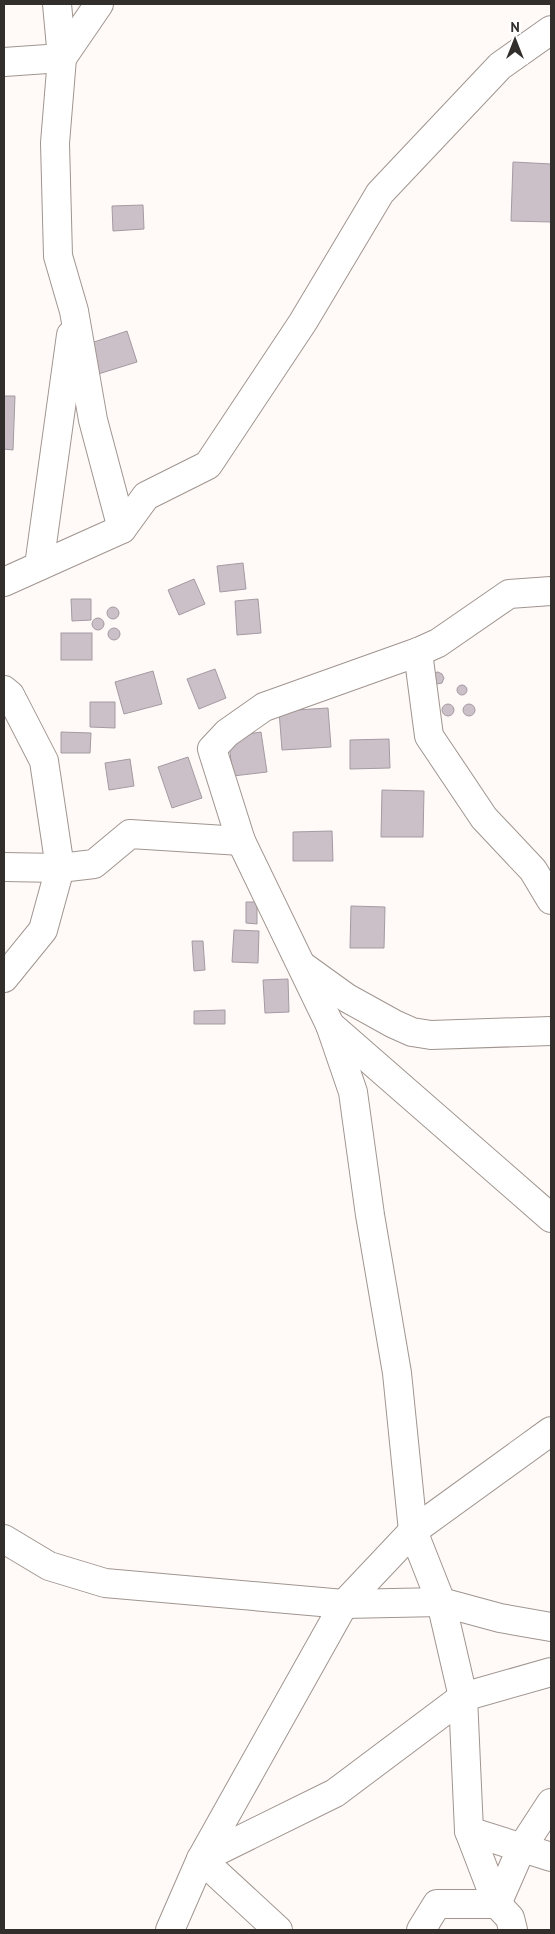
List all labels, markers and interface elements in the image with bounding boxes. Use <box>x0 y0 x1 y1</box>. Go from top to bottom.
north arrow <box>490 15 540 65</box>
text: N <box>510 18 520 36</box>

